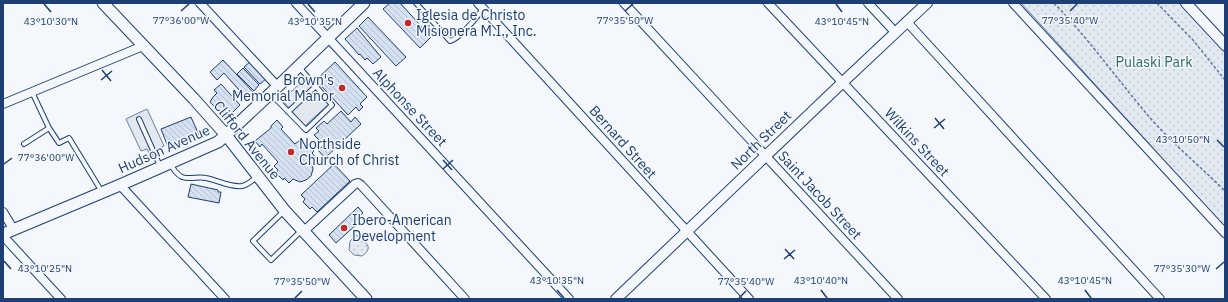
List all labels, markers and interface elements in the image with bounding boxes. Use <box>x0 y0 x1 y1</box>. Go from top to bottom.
place label: Iglesia de Christo Misionera M.I., Inc. <box>416 6 537 40</box>
text: 77°36'00"W <box>153 14 209 27</box>
text: 77°35'50"W <box>597 14 653 27</box>
text: 77°35'40"W <box>1042 14 1098 27</box>
text: 43°10'30"N <box>24 15 78 28</box>
text: 43°10'35"N <box>288 15 342 28</box>
text: 43°10'45"N <box>815 15 869 28</box>
marker: Iglesia de Christo Misionera M.I., Inc. <box>403 18 413 28</box>
park label: Pulaski Park <box>1115 53 1193 71</box>
street label: Alphonse Street <box>369 64 451 150</box>
place label: Brown's Memorial Manor <box>232 71 334 105</box>
marker: Brown's Memorial Manor <box>337 83 347 93</box>
street label: Clifford Avenue <box>210 97 284 183</box>
street label: Bernard Street <box>585 102 661 182</box>
street label: Wilkins Street <box>881 104 953 180</box>
street label: North Street <box>727 107 795 173</box>
street label: Hudson Avenue <box>115 121 213 177</box>
text: 43°10'50"N <box>1156 133 1210 146</box>
place label: Northside Church of Christ <box>299 135 400 169</box>
marker: Northside Church of Christ <box>286 147 296 157</box>
street label: Saint Jacob Street <box>774 147 866 243</box>
text: 77°36'00"W <box>18 151 74 164</box>
place label: Ibero-American Development <box>352 211 452 245</box>
marker: Ibero-American Development <box>339 223 349 233</box>
text: 43°10'25"N <box>18 262 72 275</box>
text: 77°35'30"W <box>1154 262 1210 275</box>
text: 43°10'35"N <box>530 274 584 287</box>
text: 43°10'40"N <box>794 274 848 287</box>
text: 43°10'45"N <box>1058 274 1112 287</box>
text: 77°35'50"W <box>274 275 330 288</box>
text: 77°35'40"W <box>718 275 774 288</box>

